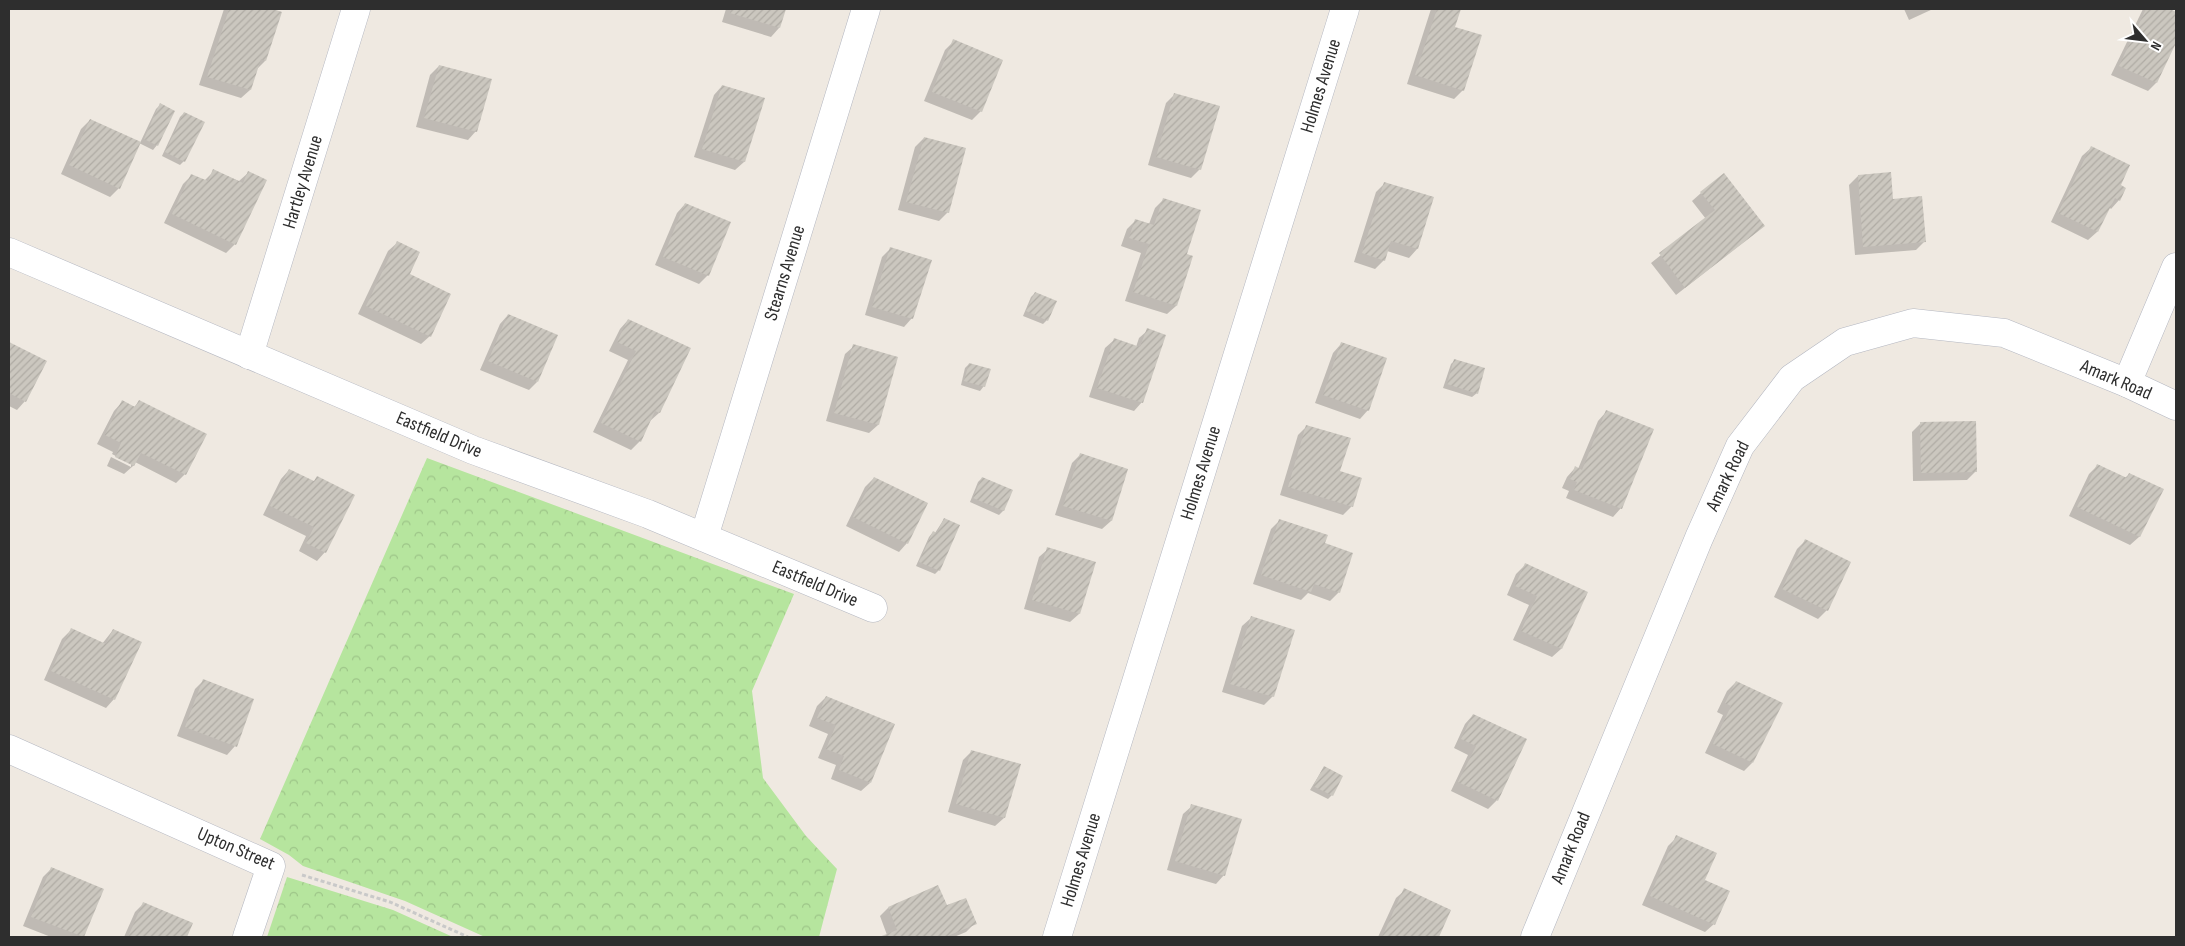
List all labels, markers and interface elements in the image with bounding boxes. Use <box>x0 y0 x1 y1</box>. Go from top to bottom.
north arrow <box>2120 15 2170 65</box>
street label: Holmes Avenue <box>1296 36 1346 136</box>
text: N <box>2147 39 2165 53</box>
street label: Hartley Avenue <box>278 133 328 231</box>
street label: Stearns Avenue <box>760 222 810 324</box>
street label: Amark Road <box>2076 354 2155 405</box>
street label: Eastfield Drive <box>393 407 485 463</box>
street label: Holmes Avenue <box>1176 423 1226 523</box>
street label: Amark Road <box>1701 437 1755 516</box>
street label: Eastfield Drive <box>769 556 861 612</box>
street label: Amark Road <box>1546 809 1596 888</box>
street label: Holmes Avenue <box>1056 810 1106 910</box>
street label: Upton Street <box>194 822 278 876</box>

